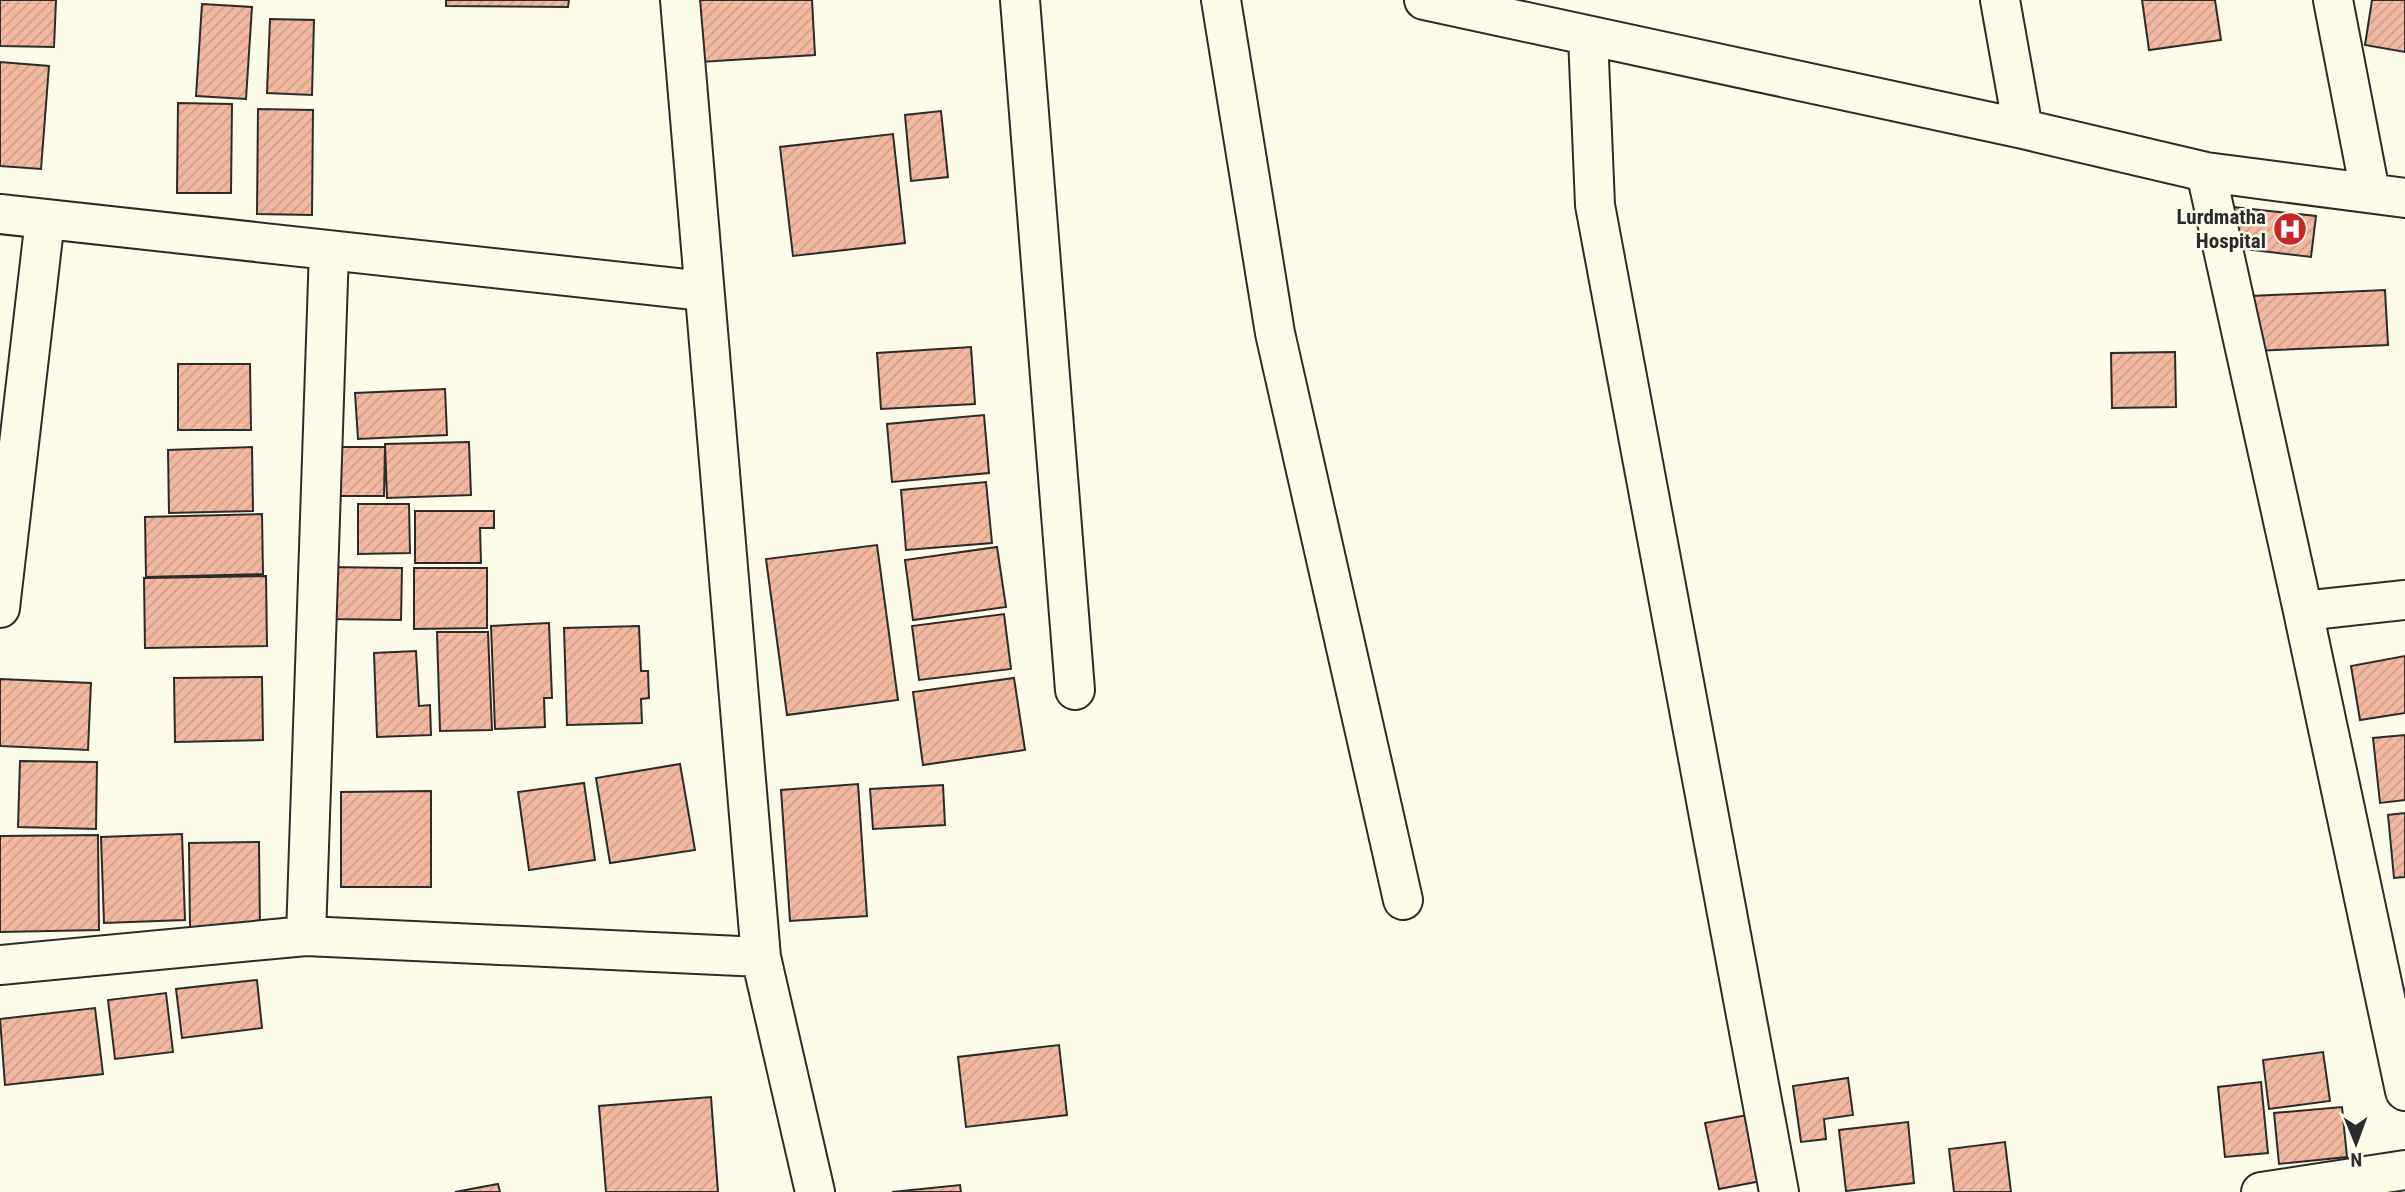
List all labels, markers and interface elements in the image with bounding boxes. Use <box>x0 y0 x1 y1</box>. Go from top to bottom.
place label: Lurdmatha Hospital <box>2176 205 2266 253</box>
hospital icon: Lurdmatha Hospital <box>2271 210 2309 248</box>
north arrow <box>2321 1108 2391 1178</box>
text: N <box>2350 1148 2362 1171</box>

